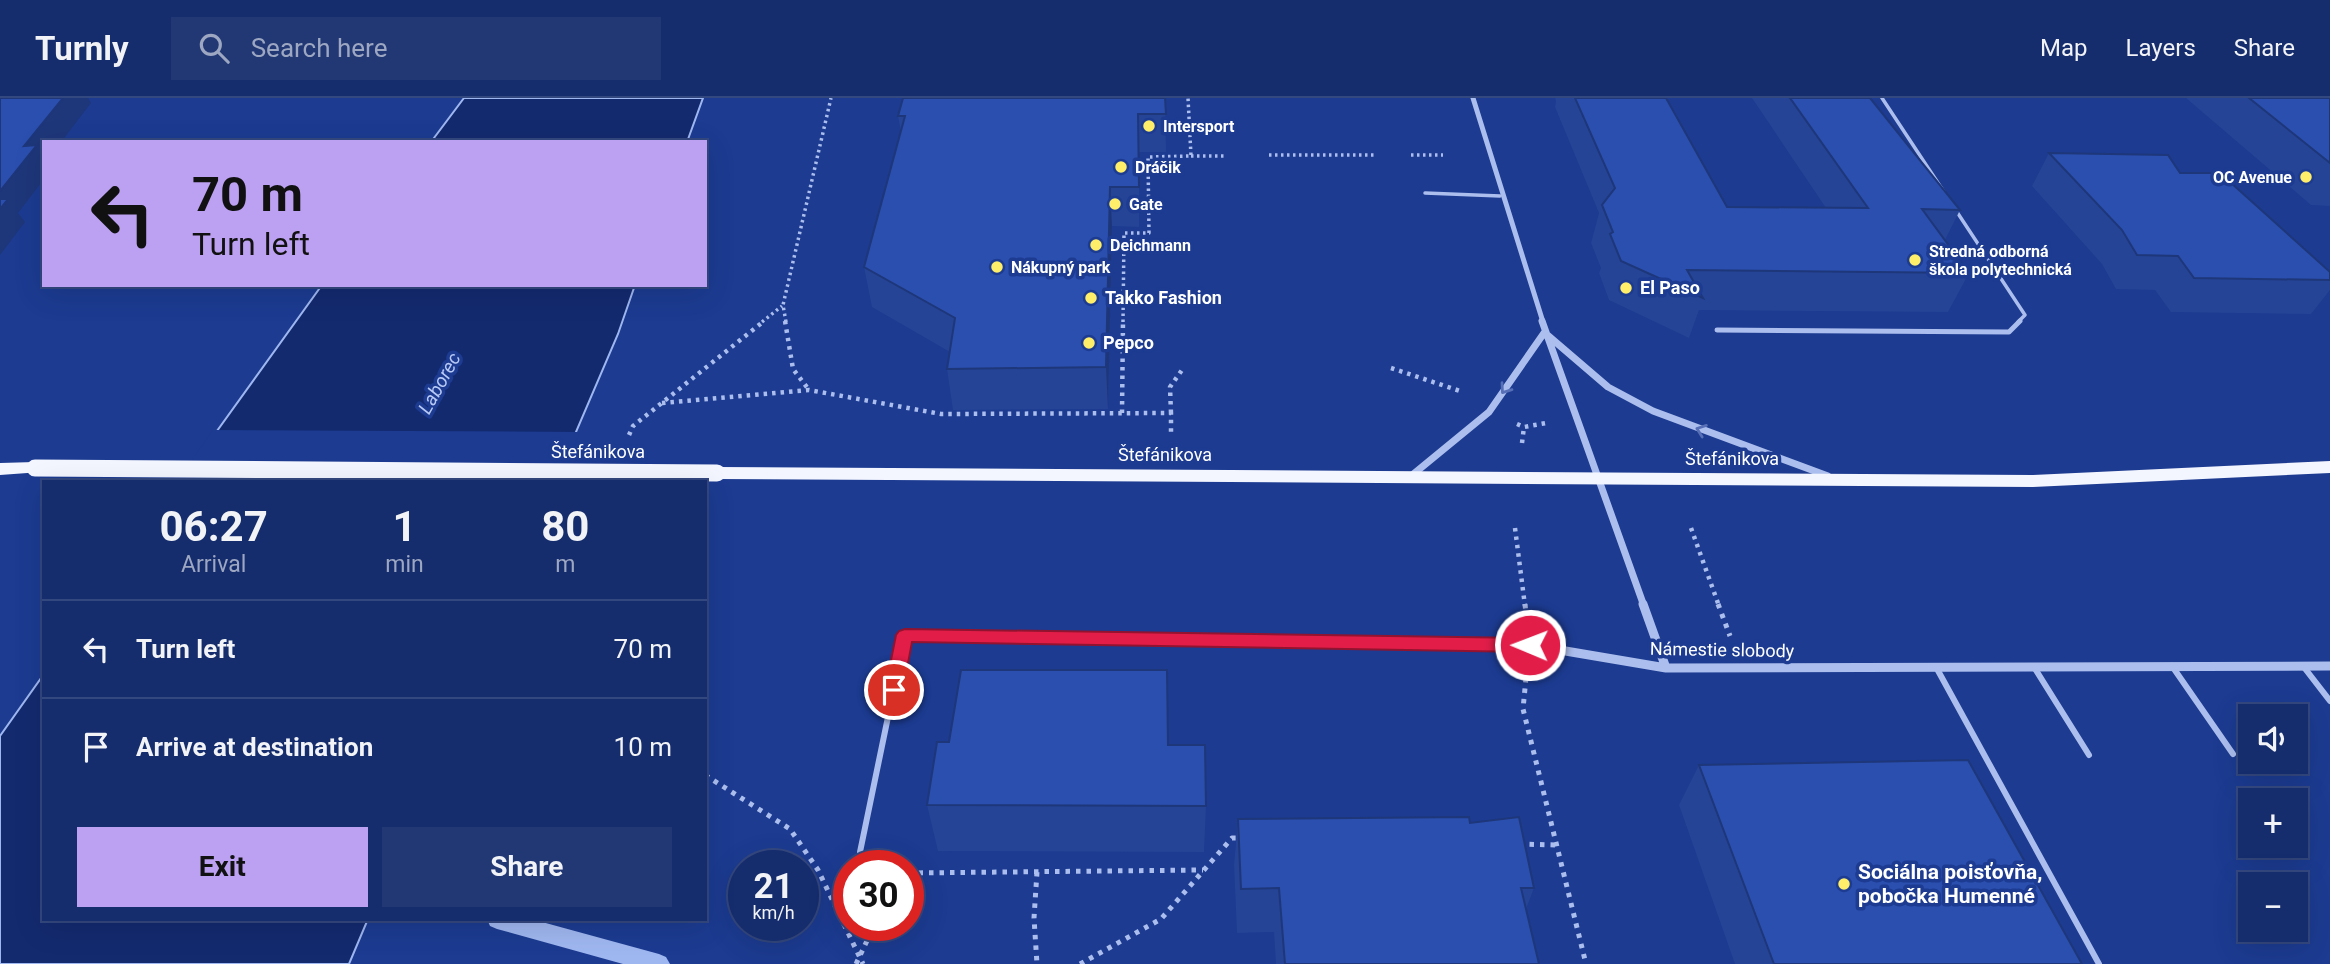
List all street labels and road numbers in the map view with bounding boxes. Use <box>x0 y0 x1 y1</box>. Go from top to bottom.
street label: Štefánikova <box>551 441 645 462</box>
street label: Štefánikova <box>1118 444 1212 465</box>
street label: Štefánikova <box>1685 448 1779 469</box>
street label: Námestie slobody <box>1650 638 1795 661</box>

